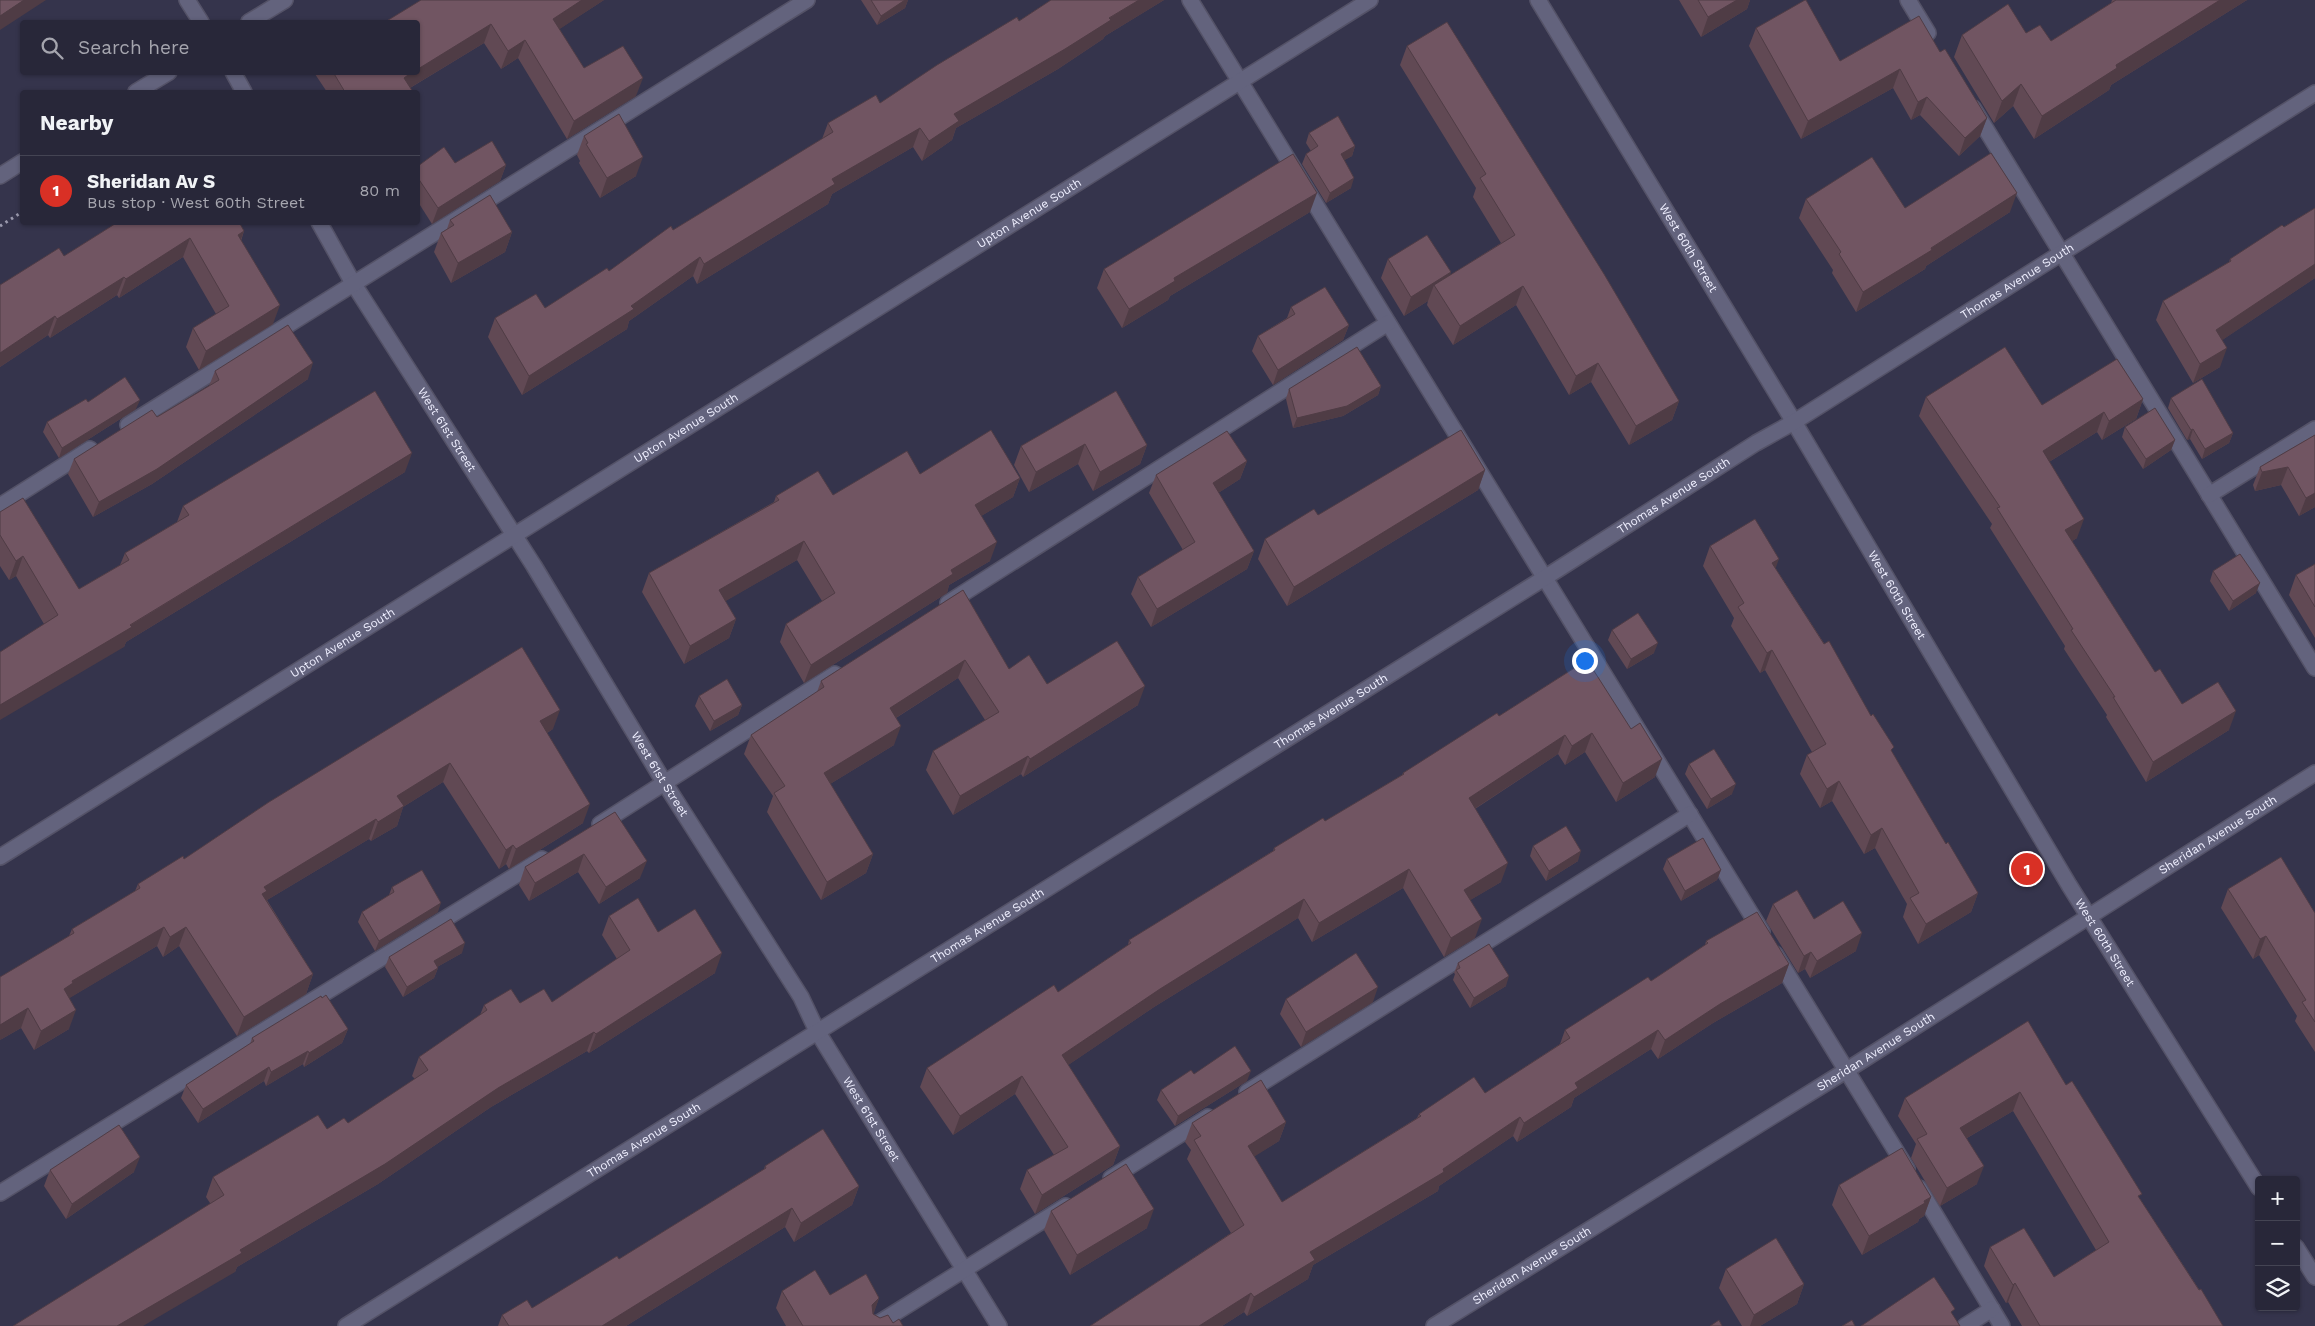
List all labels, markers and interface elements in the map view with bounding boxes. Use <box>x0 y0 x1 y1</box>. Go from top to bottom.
search box <box>20 20 420 75</box>
icon: search <box>38 34 66 62</box>
text: Search here <box>78 36 189 59</box>
text: Nearby <box>40 110 113 135</box>
text: Sheridan Av S <box>87 170 215 193</box>
street label: Upton Avenue South <box>974 175 1084 251</box>
text: 1 <box>53 181 59 200</box>
text: 80 m <box>359 181 400 200</box>
text: Bus stop · West 60th Street <box>87 193 305 212</box>
street label: West 60th Street <box>1656 201 1721 295</box>
street label: Thomas Avenue South <box>1958 240 2076 322</box>
street label: West 61st Street <box>415 385 479 474</box>
street label: Upton Avenue South <box>631 390 741 466</box>
street label: Thomas Avenue South <box>1615 454 1733 537</box>
street label: West 60th Street <box>1865 548 1929 642</box>
street label: Upton Avenue South <box>288 605 397 681</box>
your location <box>1572 648 1598 674</box>
street label: Thomas Avenue South <box>1272 671 1390 752</box>
street label: West 61st Street <box>628 729 691 819</box>
street label: Sheridan Avenue South <box>2156 792 2279 877</box>
pin: 1 <box>2011 850 2043 888</box>
street label: Thomas Avenue South <box>928 885 1047 966</box>
street label: West 60th Street <box>2072 896 2138 989</box>
street label: Sheridan Avenue South <box>1814 1009 1937 1094</box>
street label: West 61st Street <box>840 1074 903 1164</box>
street label: Thomas Avenue South <box>584 1099 703 1181</box>
map controls <box>2255 1176 2300 1311</box>
button: + <box>2255 1176 2300 1221</box>
button: − <box>2255 1221 2300 1266</box>
street label: Sheridan Avenue South <box>1470 1223 1594 1307</box>
button: layers <box>2255 1266 2300 1311</box>

